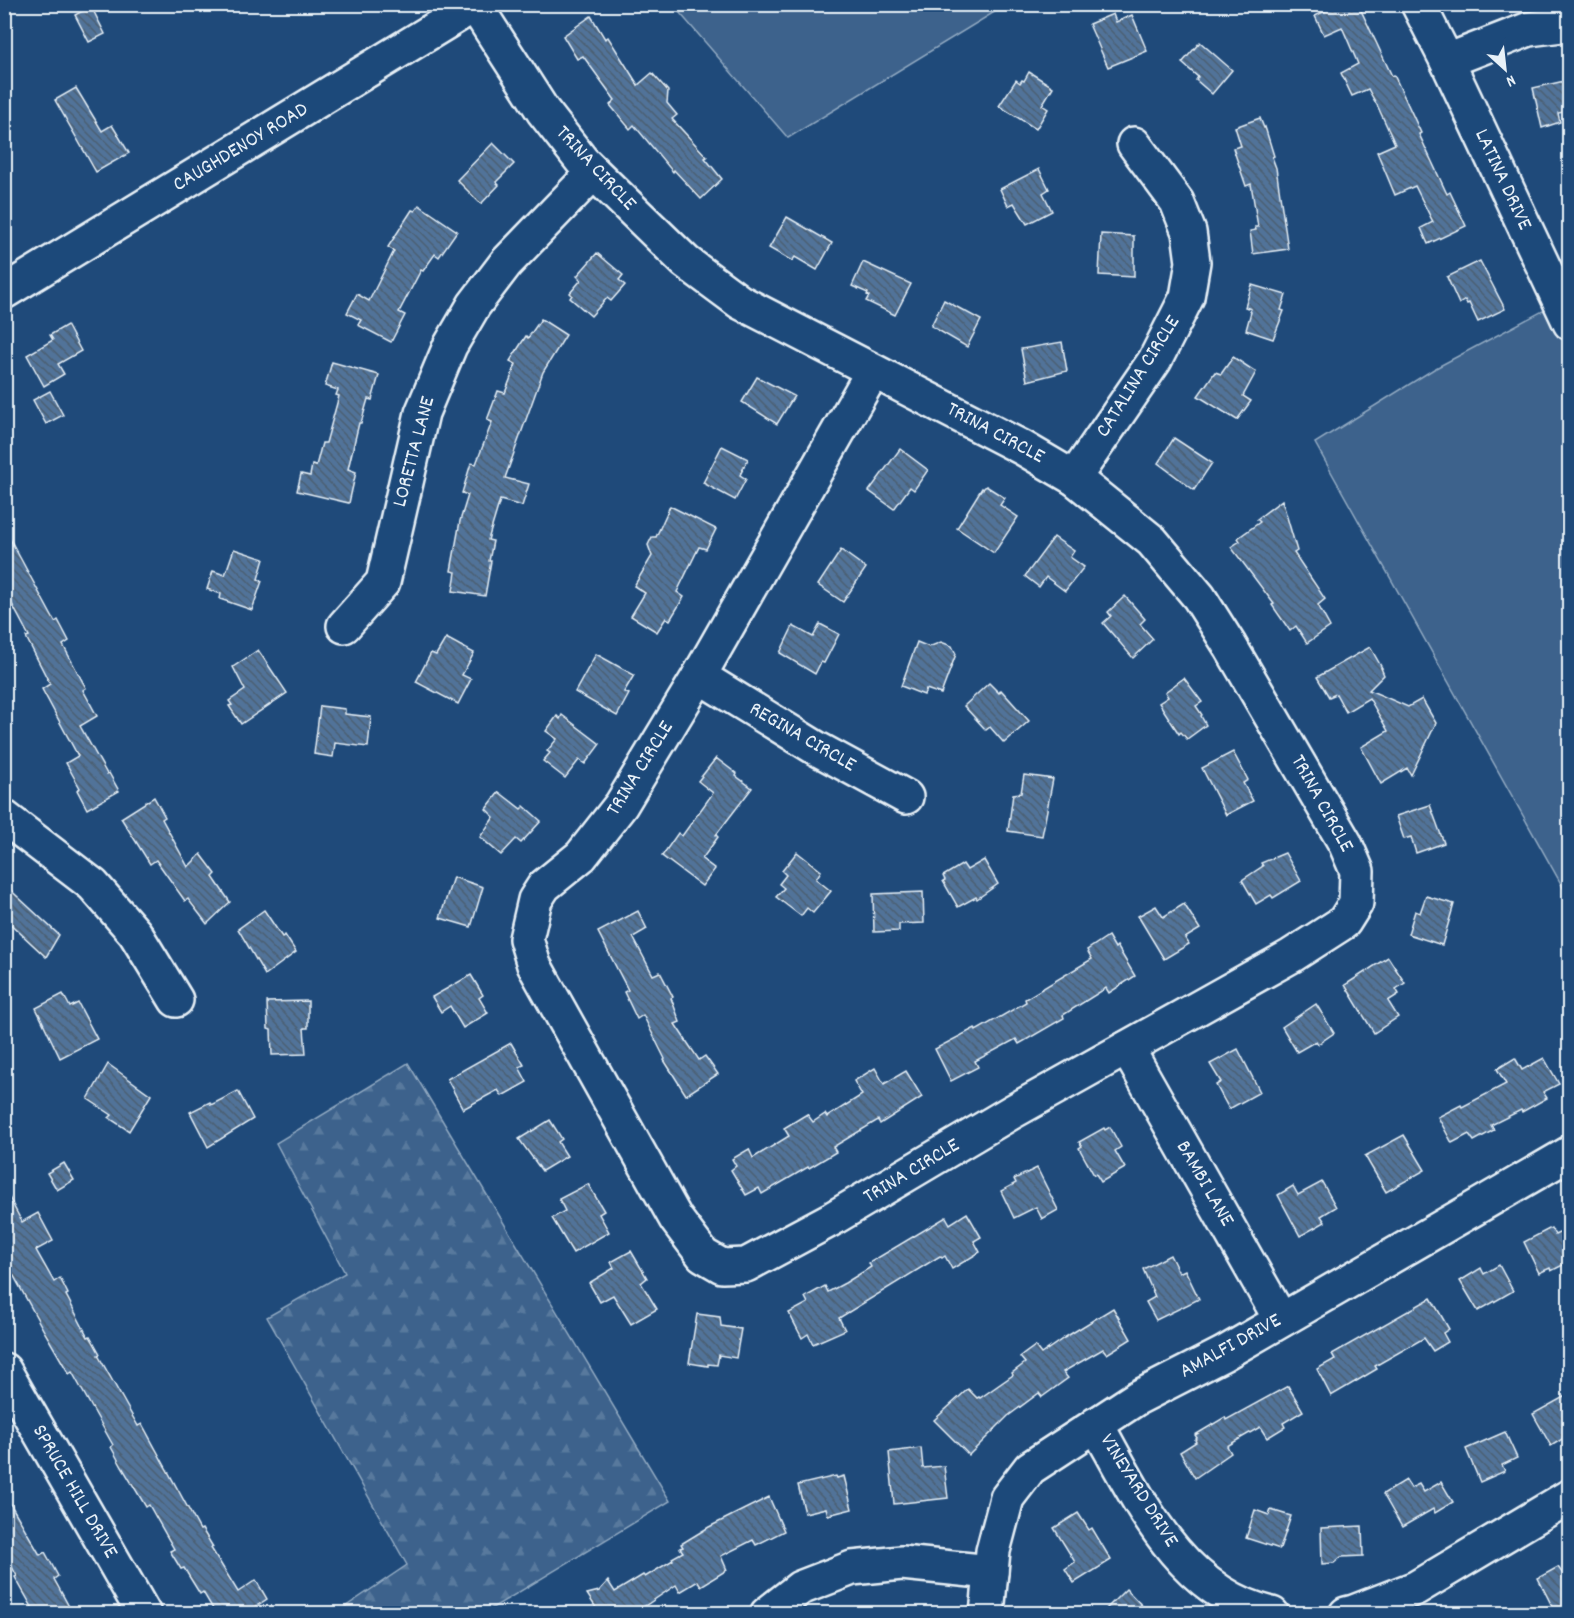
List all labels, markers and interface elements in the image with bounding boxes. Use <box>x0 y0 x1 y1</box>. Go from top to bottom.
north arrow <box>1475 39 1535 99</box>
text: N <box>1502 68 1519 92</box>
street label: CAUGHDENOY ROAD <box>168 96 315 200</box>
street label: TRINA CIRCLE <box>547 119 643 219</box>
street label: LATINA DRIVE <box>1465 124 1539 236</box>
street label: CATALINA CIRCLE <box>1089 310 1189 444</box>
street label: LORETTA LANE <box>386 393 444 511</box>
street label: TRINA CIRCLE <box>941 396 1050 473</box>
street label: REGINA CIRCLE <box>743 695 861 781</box>
street label: TRINA CIRCLE <box>600 715 682 822</box>
street label: TRINA CIRCLE <box>1282 750 1360 859</box>
street label: TRINA CIRCLE <box>858 1131 966 1213</box>
street label: BAMBI LANE <box>1167 1135 1241 1233</box>
street label: AMALFI DRIVE <box>1175 1307 1288 1387</box>
street label: SPRUCE HILL DRIVE <box>23 1419 125 1565</box>
street label: VINEYARD DRIVE <box>1091 1428 1185 1554</box>

